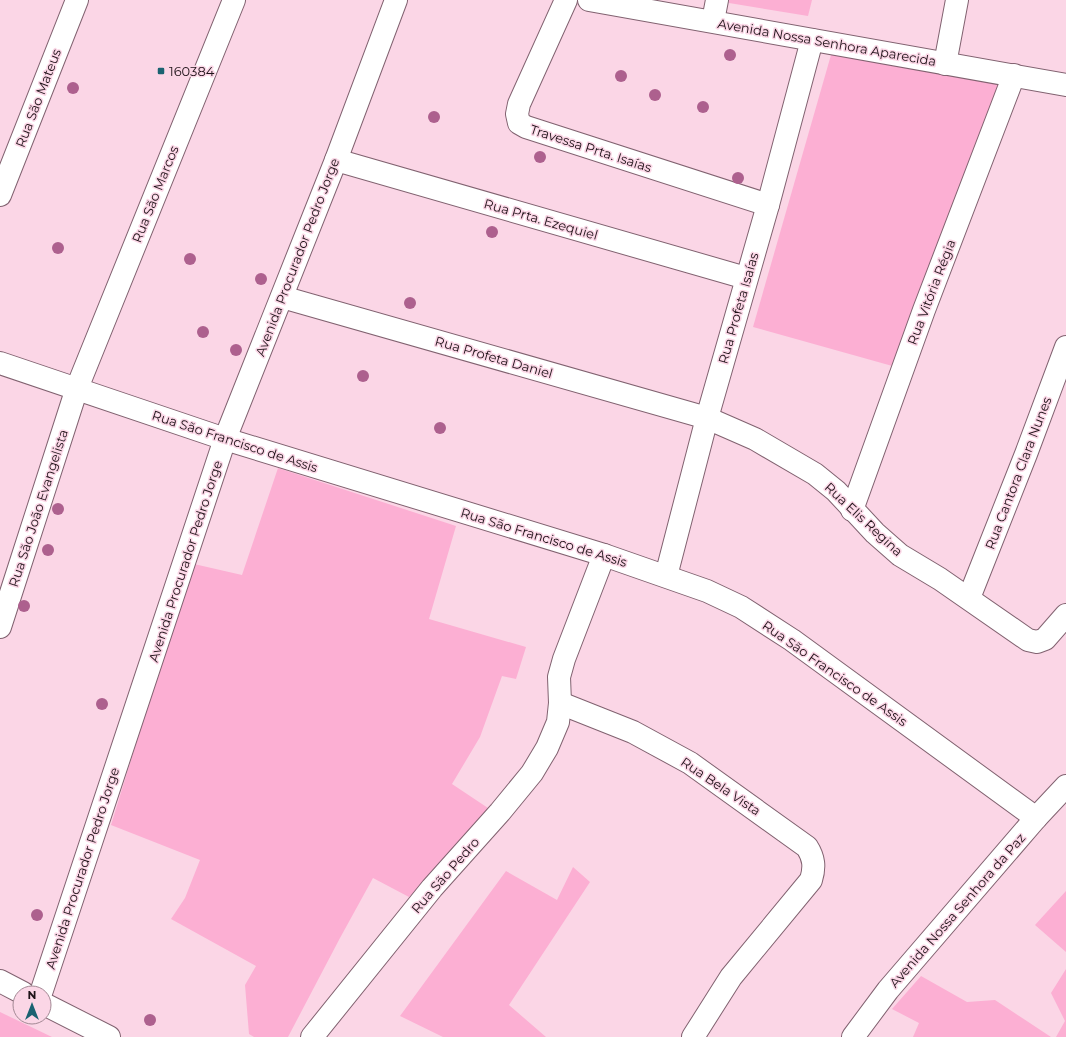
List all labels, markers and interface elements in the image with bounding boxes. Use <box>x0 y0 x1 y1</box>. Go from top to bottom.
street label: Avenida Nossa Senhora Aparecida <box>717 15 937 69</box>
street label: Rua São Mateus <box>12 46 64 150</box>
place label: 160384 <box>169 63 215 79</box>
marker: 160384 <box>156 66 166 76</box>
street label: Travessa Prta. Isaías <box>528 121 654 175</box>
street label: Rua São Marcos <box>128 143 182 245</box>
street label: Avenida Procurador Pedro Jorge <box>252 156 342 358</box>
street label: Rua Prta. Ezequiel <box>482 195 600 243</box>
street label: Rua Vitória Régia <box>904 237 958 347</box>
street label: Rua Profeta Isaías <box>714 250 762 366</box>
street label: Rua Profeta Daniel <box>433 333 555 381</box>
street label: Rua Cantora Clara Nunes <box>981 394 1055 552</box>
street label: Rua São Francisco de Assis <box>150 407 320 475</box>
street label: Rua São João Evangelista <box>5 427 71 589</box>
street label: Avenida Procurador Pedro Jorge <box>145 458 225 664</box>
street label: Rua Elis Regina <box>822 479 906 559</box>
street label: Rua São Francisco de Assis <box>459 504 629 570</box>
street label: Rua São Francisco de Assis <box>759 617 911 729</box>
street label: Rua Bela Vista <box>678 753 764 819</box>
street label: Avenida Procurador Pedro Jorge <box>42 765 122 971</box>
street label: Avenida Nossa Senhora da Paz <box>886 829 1029 990</box>
street label: Rua São Pedro <box>408 834 482 916</box>
north arrow <box>12 985 52 1025</box>
text: N <box>28 988 36 1002</box>

